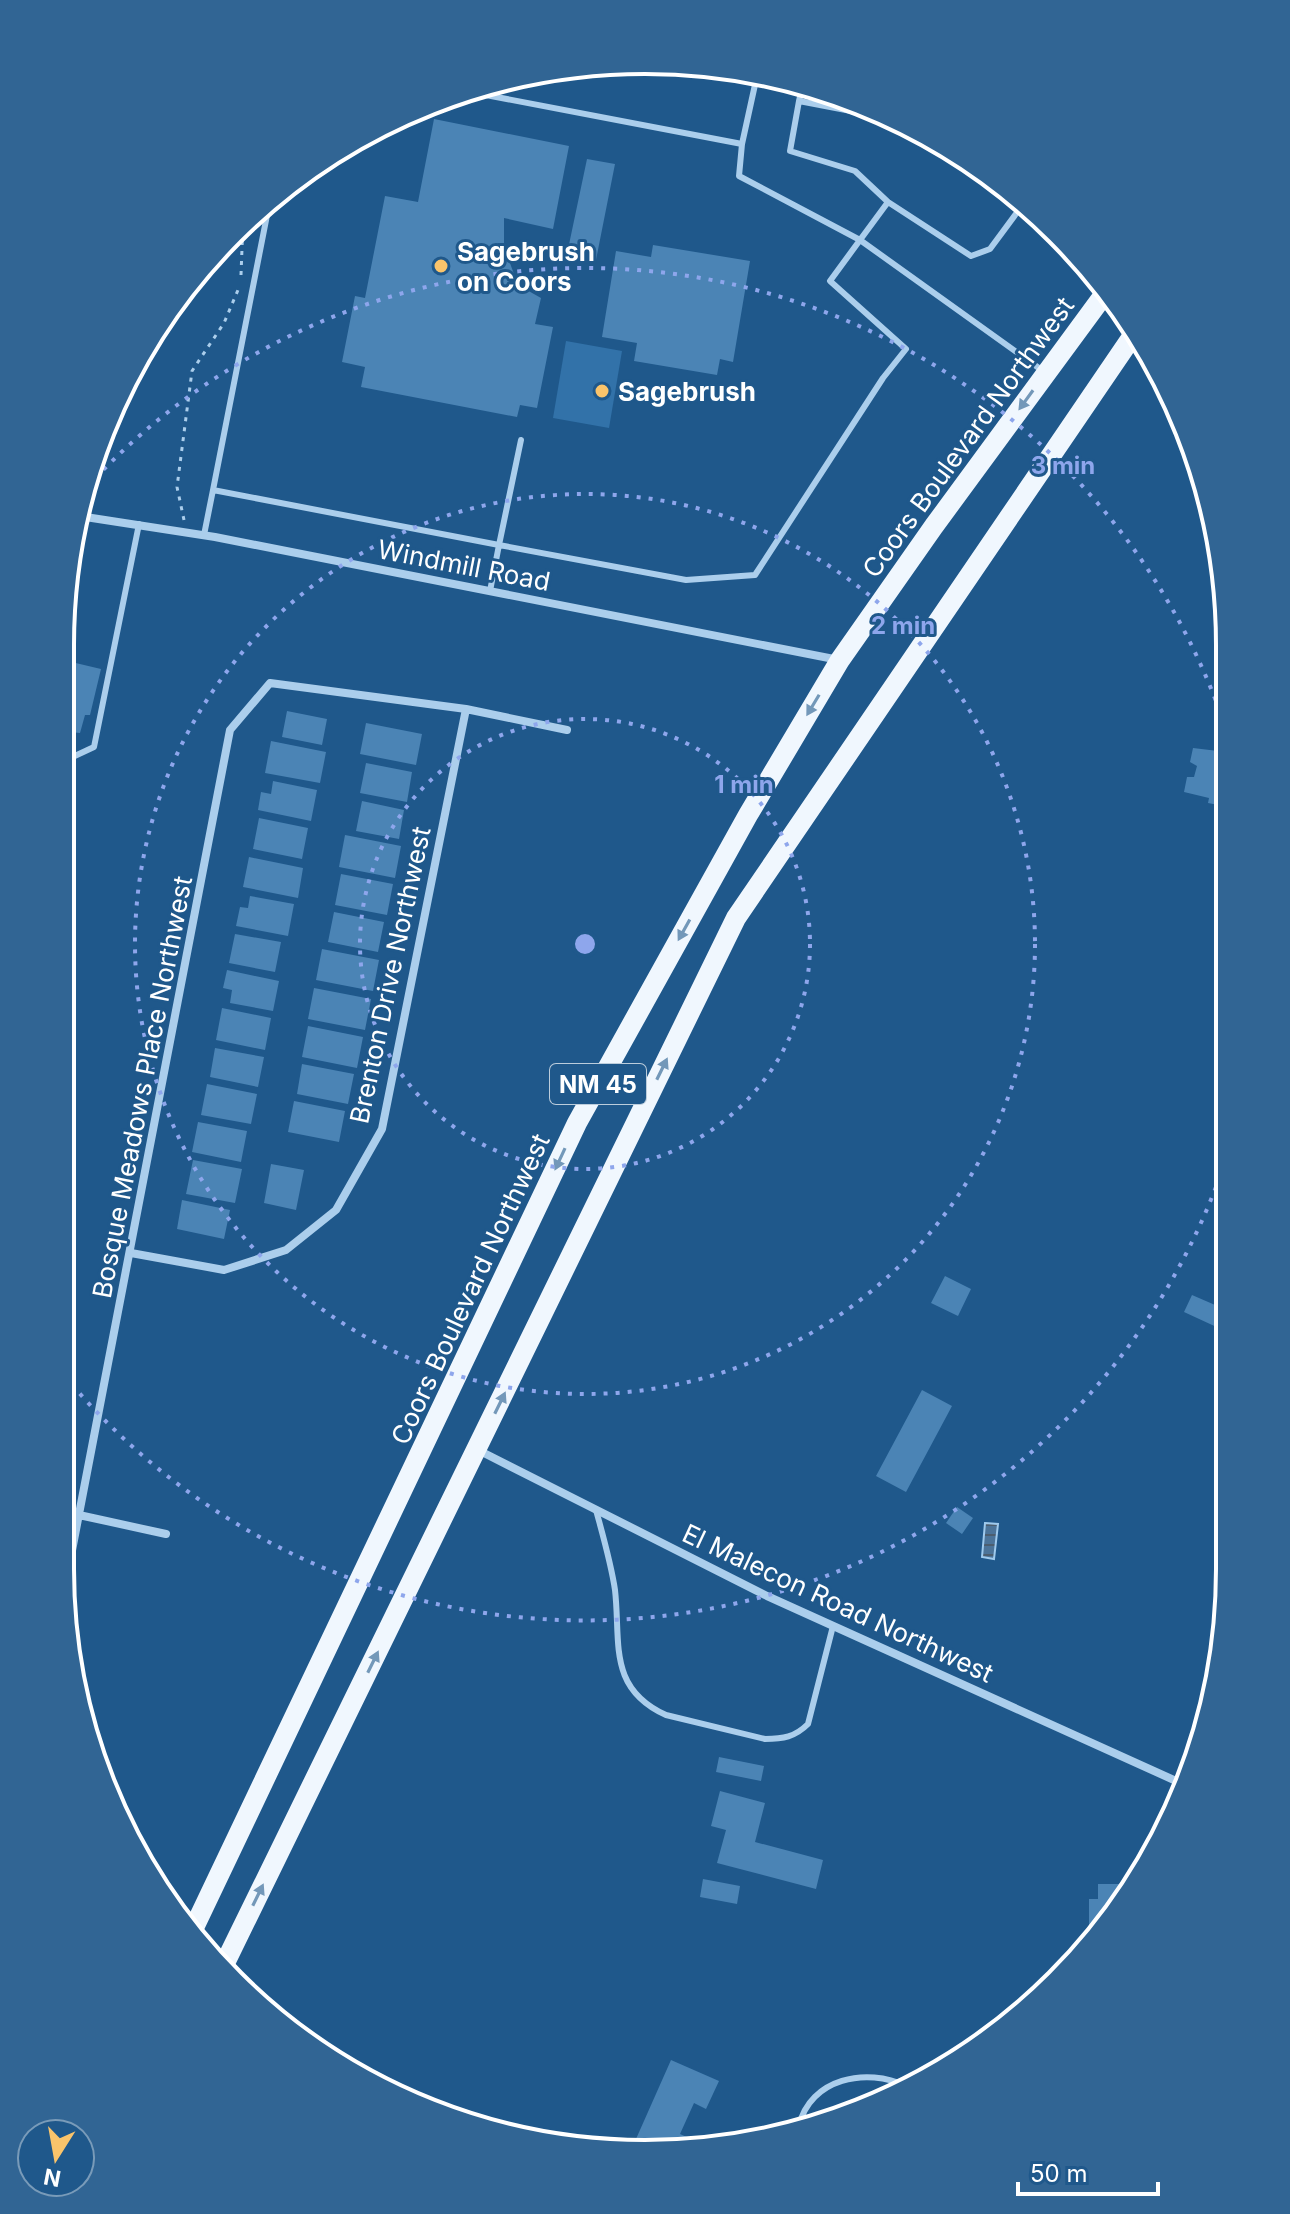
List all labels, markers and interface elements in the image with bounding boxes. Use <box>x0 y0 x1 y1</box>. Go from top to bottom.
place label: Sagebrush on Coors <box>457 236 595 297</box>
marker: Sagebrush on Coors <box>432 257 450 275</box>
street label: Coors Boulevard Northwest <box>856 291 1080 583</box>
place label: Sagebrush <box>618 376 756 407</box>
marker: Sagebrush <box>593 382 611 400</box>
one-way arrow <box>1019 390 1034 411</box>
text: 3 min <box>1031 451 1095 480</box>
street label: Windmill Road <box>375 533 553 597</box>
text: 2 min <box>871 611 935 640</box>
one-way arrow <box>806 694 820 716</box>
text: 1 min <box>714 770 774 799</box>
street label: Brenton Drive Northwest <box>343 824 437 1126</box>
street label: Bosque Meadows Place Northwest <box>86 873 198 1301</box>
one-way arrow <box>677 919 690 942</box>
centre of rings <box>571 930 599 958</box>
one-way arrow <box>655 1057 669 1080</box>
road number: NM 45 <box>550 1064 646 1104</box>
street label: Coors Boulevard Northwest <box>384 1129 556 1449</box>
one-way arrow <box>553 1147 567 1171</box>
one-way arrow <box>493 1392 507 1415</box>
street label: El Malecon Road Northwest <box>678 1517 998 1689</box>
one-way arrow <box>366 1650 380 1674</box>
one-way arrow <box>252 1884 265 1907</box>
north arrow <box>16 2118 96 2198</box>
scale bar <box>1018 2146 1158 2196</box>
text: 50 m <box>1030 2159 1088 2188</box>
text: N <box>41 2163 63 2192</box>

